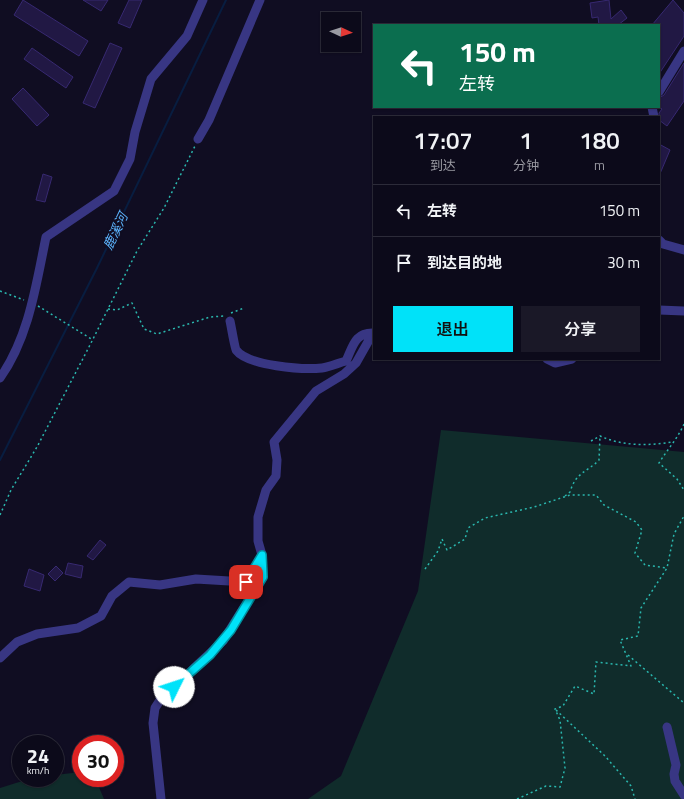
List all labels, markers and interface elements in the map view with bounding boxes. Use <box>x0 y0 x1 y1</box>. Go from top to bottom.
north arrow <box>321 12 361 52</box>
map controls <box>321 12 361 52</box>
text: 150 m <box>459 30 536 73</box>
icon: left <box>393 40 445 92</box>
text: 左转 <box>459 70 495 97</box>
text: 17:07 <box>413 122 473 158</box>
text: 1 <box>519 122 533 158</box>
text: 180 <box>579 122 620 158</box>
text: 到达 <box>430 155 456 175</box>
text: 分钟 <box>513 155 539 175</box>
text: m <box>594 155 605 175</box>
text: 左转 <box>427 199 457 222</box>
text: 150 m <box>599 199 640 222</box>
icon: left <box>393 200 415 222</box>
water label: 鹿溪河 <box>97 206 134 253</box>
text: 到达目的地 <box>427 251 502 274</box>
text: 30 m <box>607 251 640 274</box>
icon: arrive <box>393 252 415 274</box>
button: 退出 <box>393 306 513 352</box>
button: 分享 <box>521 306 640 352</box>
pin <box>229 565 263 599</box>
icon: arrive <box>235 571 257 593</box>
position arrow <box>153 666 195 708</box>
speed limit sign: 30 <box>72 735 124 787</box>
text: 24 <box>27 740 49 771</box>
text: km/h <box>27 763 49 778</box>

